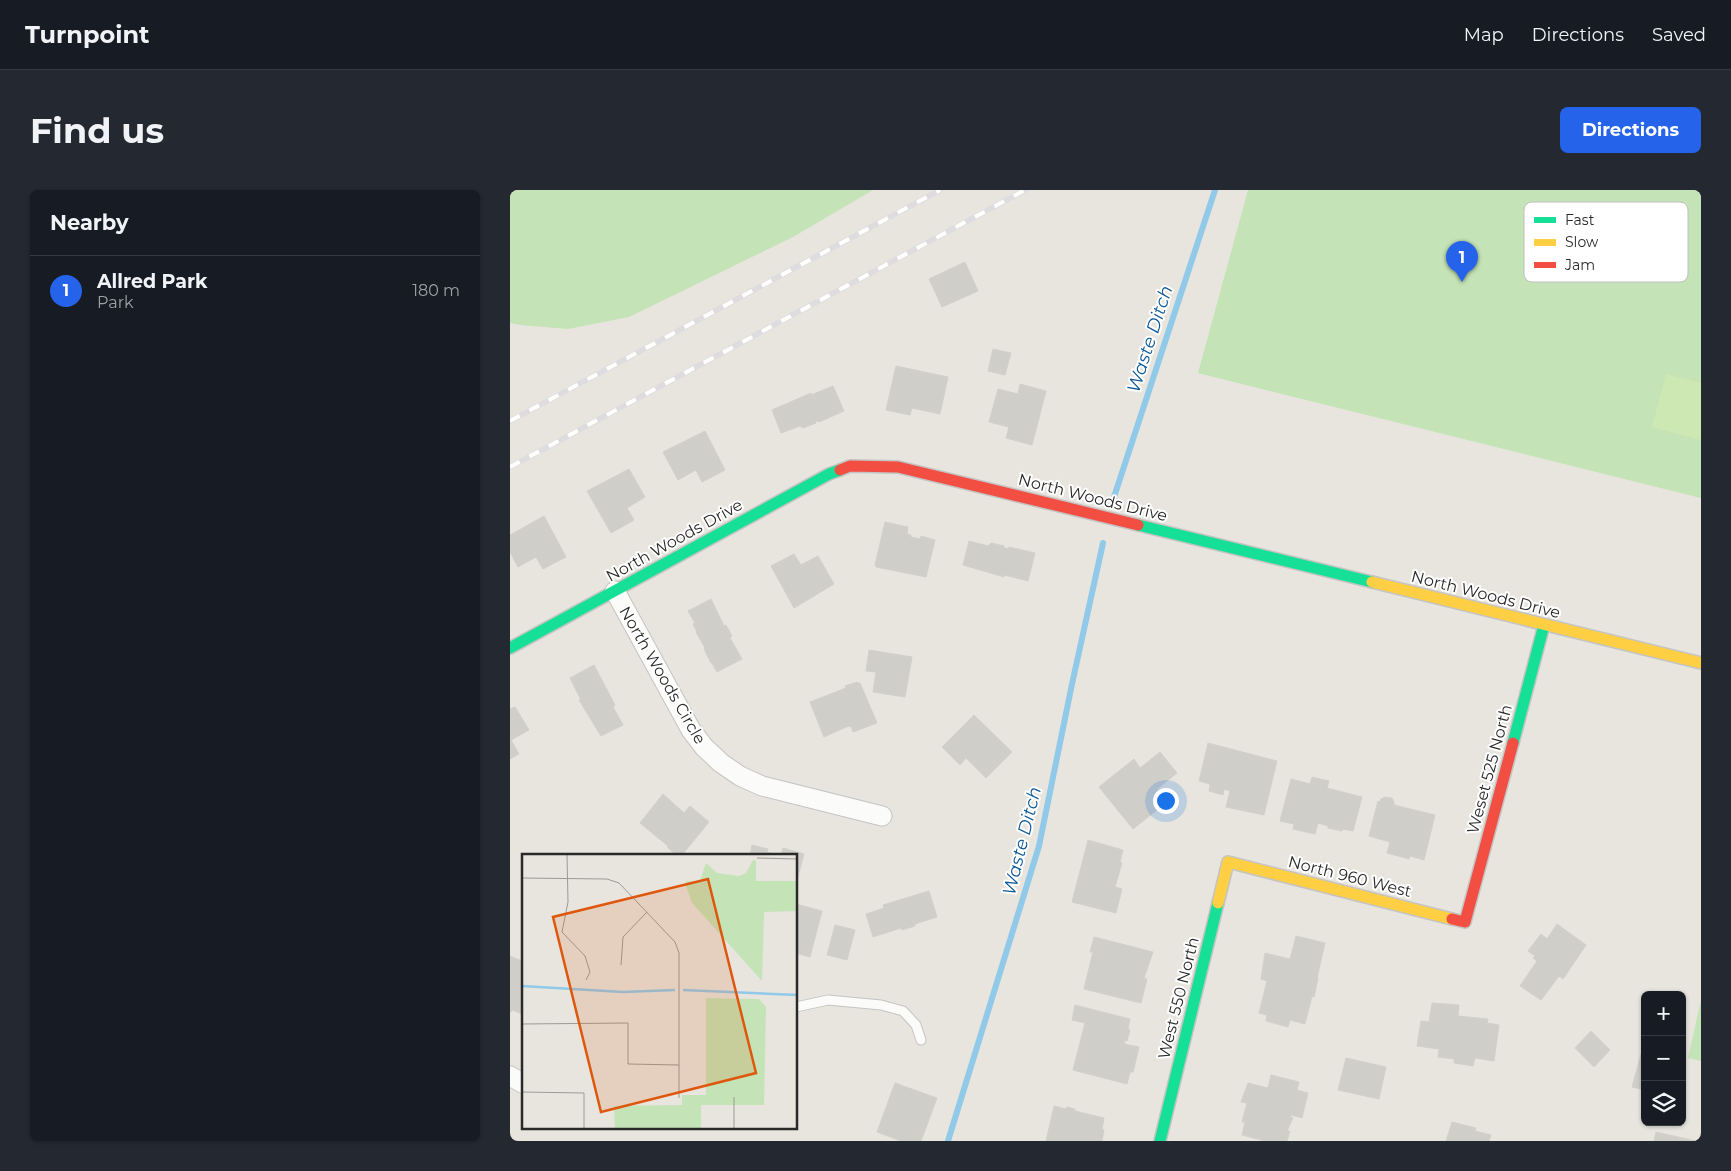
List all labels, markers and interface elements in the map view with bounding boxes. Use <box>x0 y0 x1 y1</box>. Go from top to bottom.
text: Turnpoint <box>25 20 149 49</box>
text: Map <box>1464 24 1504 46</box>
text: Directions <box>1532 24 1624 46</box>
text: Saved <box>1652 24 1706 46</box>
button: Directions <box>1560 107 1701 153</box>
text: Find us <box>30 109 164 152</box>
legend <box>1524 202 1688 282</box>
text: Nearby <box>50 210 129 235</box>
text: Fast <box>1565 211 1595 229</box>
text: Slow <box>1565 233 1599 251</box>
pin: 1 <box>1446 241 1478 282</box>
text: Jam <box>1564 256 1595 274</box>
text: Allred Park <box>97 270 207 293</box>
text: 1 <box>63 281 69 300</box>
text: 180 m <box>412 281 460 300</box>
water label: Waste Ditch <box>1122 283 1178 395</box>
text: Park <box>97 293 134 312</box>
street label: North Woods Drive <box>1016 470 1169 525</box>
street label: North Woods Drive <box>603 495 746 586</box>
street label: North Woods Drive <box>1409 567 1562 622</box>
street label: North Woods Circle <box>615 603 710 747</box>
street label: Weset 525 North <box>1463 702 1516 836</box>
water label: Waste Ditch <box>998 784 1046 898</box>
your location <box>1153 788 1179 814</box>
street label: North 960 West <box>1286 852 1414 901</box>
inset map <box>522 854 798 1128</box>
street label: West 550 North <box>1154 935 1203 1061</box>
map controls <box>1641 991 1686 1126</box>
button: + <box>1641 991 1686 1036</box>
button: − <box>1641 1036 1686 1081</box>
button: layers <box>1641 1081 1686 1126</box>

